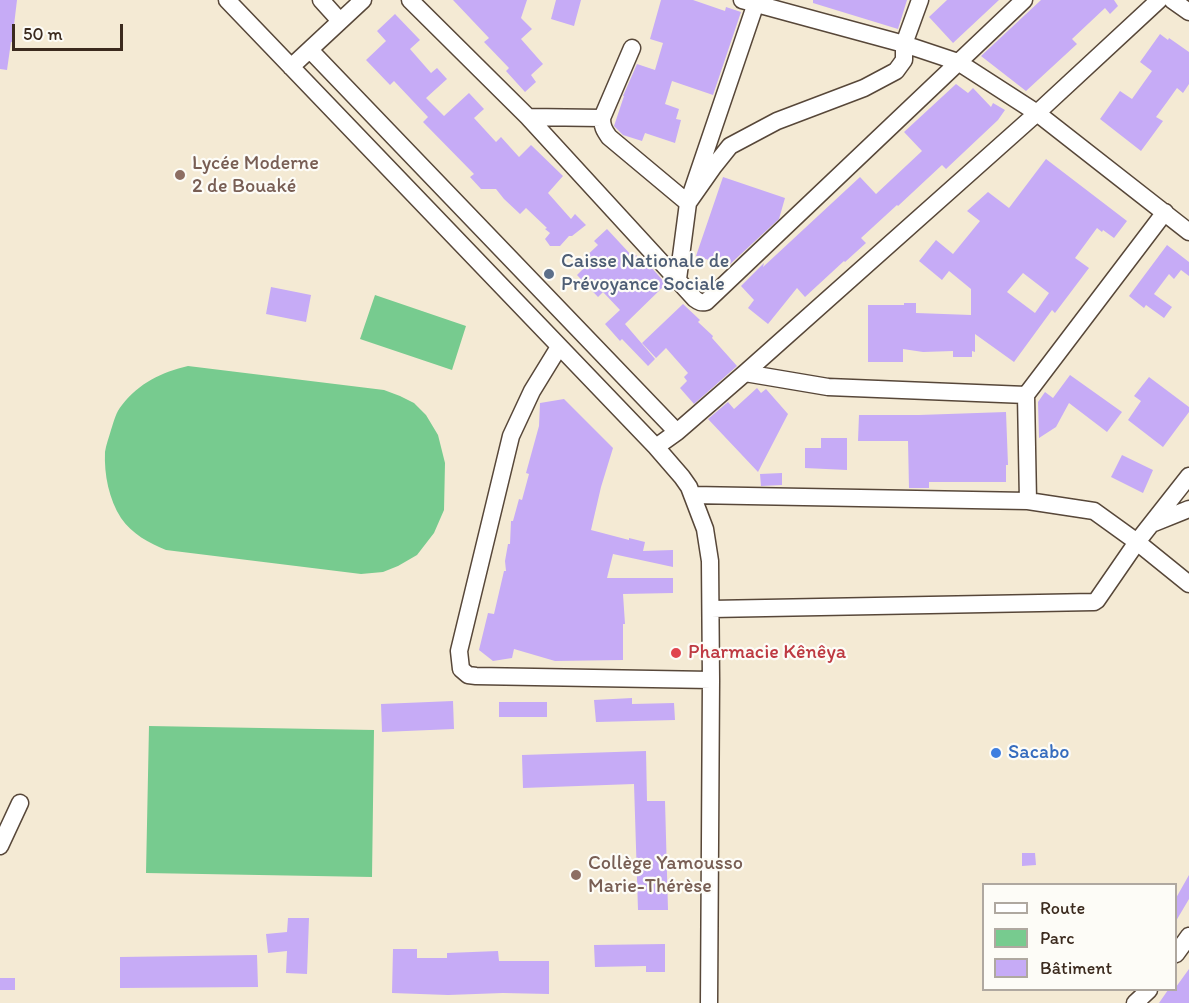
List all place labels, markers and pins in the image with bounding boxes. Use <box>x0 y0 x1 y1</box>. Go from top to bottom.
place label: Lycée Moderne 2 de Bouaké <box>192 152 319 199</box>
marker: Lycée Moderne 2 de Bouaké <box>173 168 187 182</box>
place label: Caisse Nationale de Prévoyance Sociale <box>561 250 729 297</box>
marker: Caisse Nationale de Prévoyance Sociale <box>542 267 556 281</box>
place label: Pharmacie Kênêya <box>688 641 846 665</box>
marker: Pharmacie Kênêya <box>669 646 683 660</box>
place label: Sacabo <box>1008 741 1069 765</box>
marker: Sacabo <box>989 746 1003 760</box>
place label: Collège Yamousso Marie-Thérèse <box>588 852 743 899</box>
marker: Collège Yamousso Marie-Thérèse <box>569 868 583 882</box>

